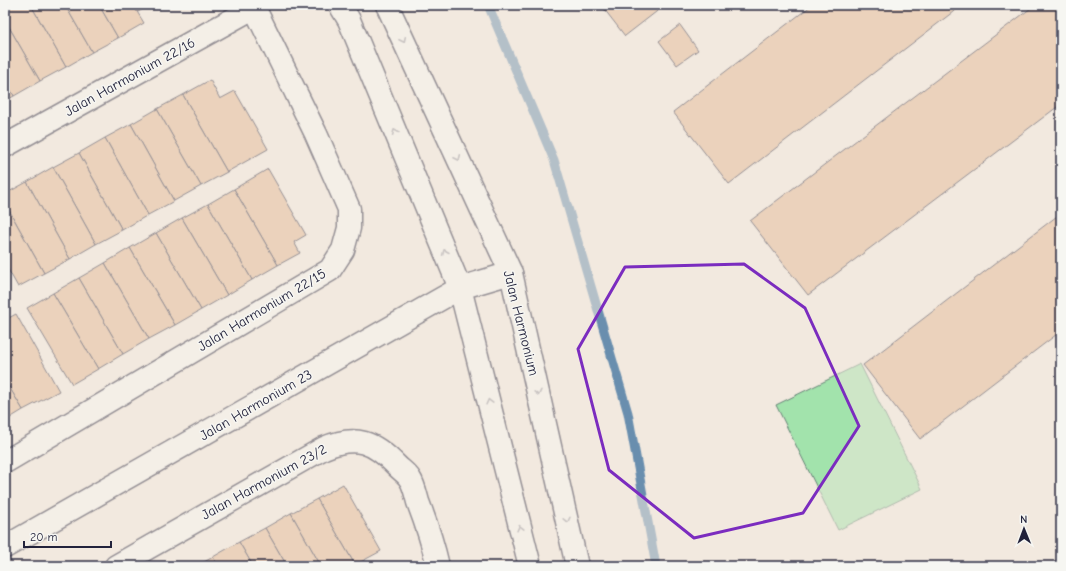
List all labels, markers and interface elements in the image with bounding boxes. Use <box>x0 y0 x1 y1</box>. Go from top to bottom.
street label: Jalan Harmonium 22/16 <box>62 34 198 120</box>
one-way arrow <box>398 36 406 44</box>
one-way arrow <box>392 129 400 136</box>
one-way arrow <box>453 154 461 162</box>
one-way arrow <box>442 249 450 257</box>
street label: Jalan Harmonium 22/15 <box>195 265 329 355</box>
street label: Jalan Harmonium <box>500 269 542 377</box>
street label: Jalan Harmonium 23 <box>197 366 315 444</box>
one-way arrow <box>534 390 542 396</box>
one-way arrow <box>485 399 493 405</box>
street label: Jalan Harmonium 23/2 <box>198 441 330 523</box>
north arrow <box>1004 509 1044 549</box>
text: N <box>1020 513 1028 526</box>
one-way arrow <box>562 517 570 523</box>
scale bar <box>24 523 111 549</box>
one-way arrow <box>517 525 525 531</box>
text: 20 m <box>30 530 58 544</box>

